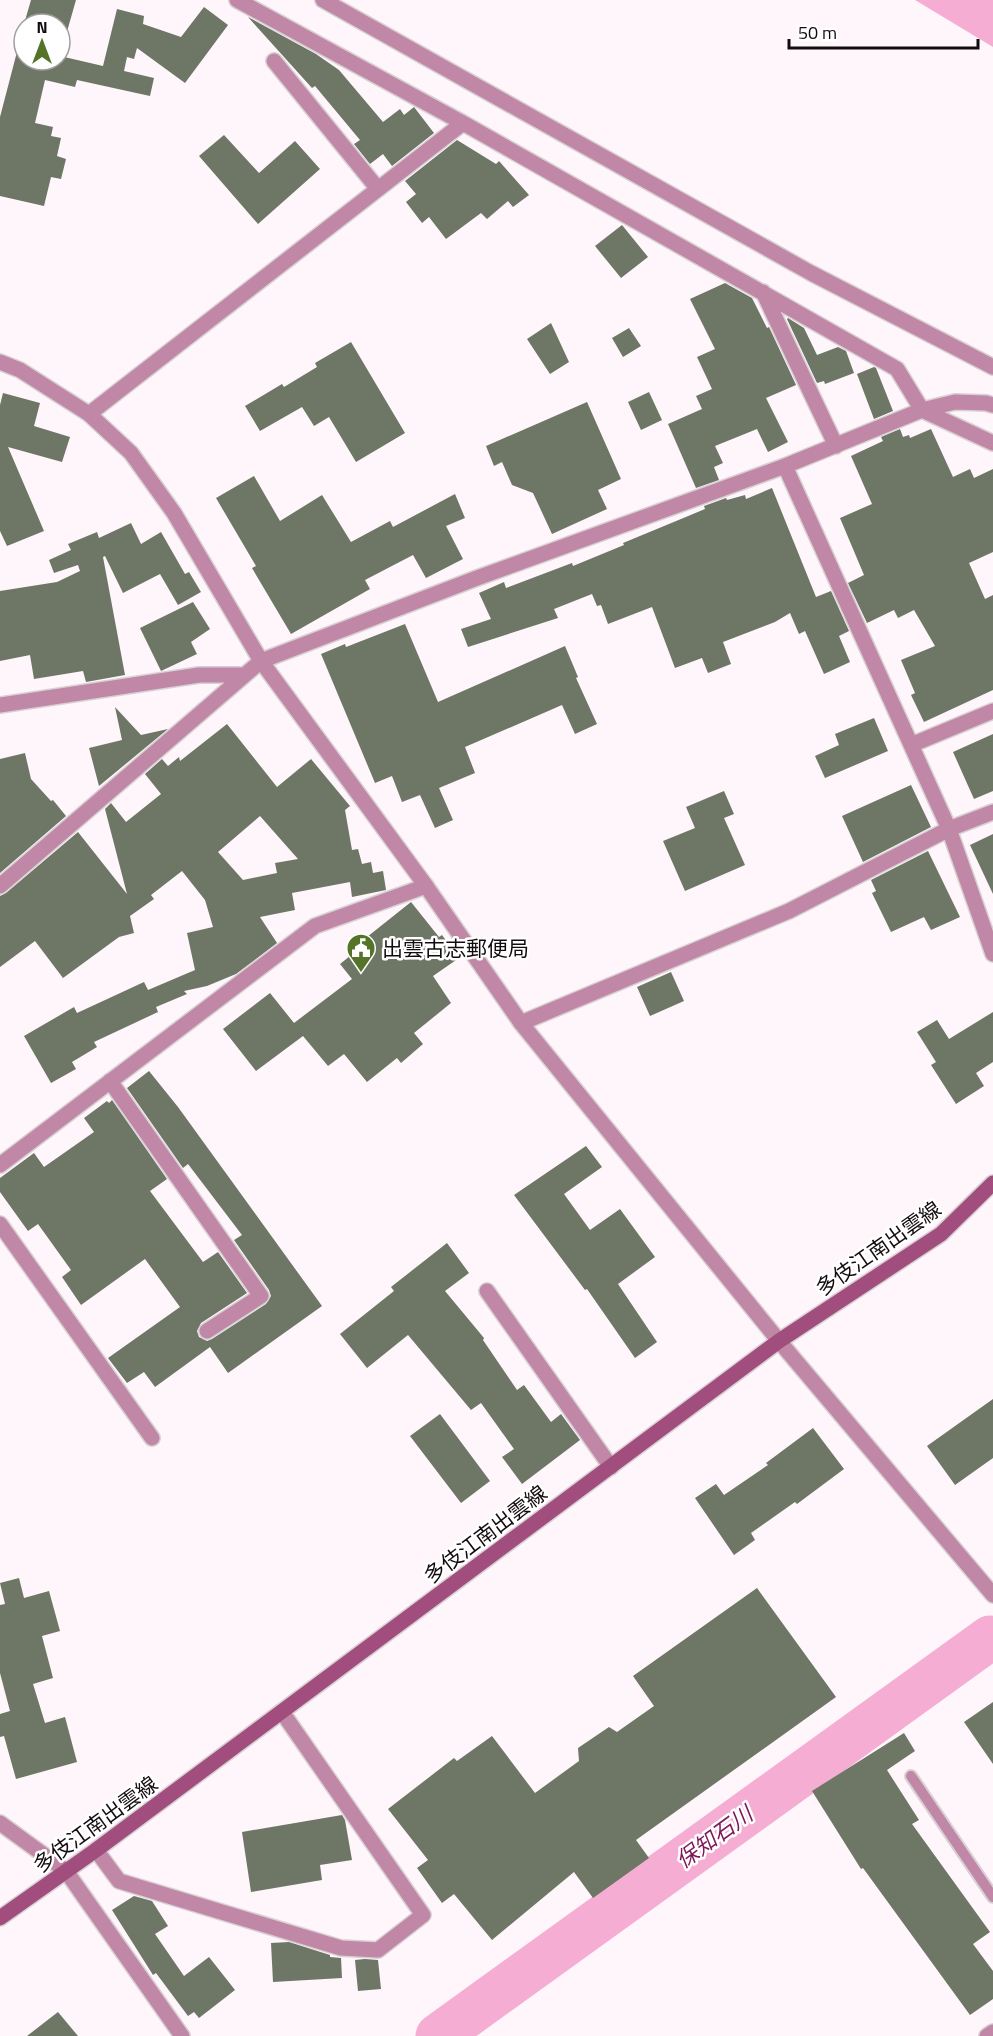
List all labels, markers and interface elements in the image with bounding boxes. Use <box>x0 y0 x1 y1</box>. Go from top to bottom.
north arrow <box>12 12 72 72</box>
scale bar <box>789 12 978 50</box>
text: N <box>36 15 48 39</box>
text: 50 m <box>798 19 837 46</box>
public building icon: 出雲古志郵便局 <box>345 932 377 974</box>
place label: 出雲古志郵便局 <box>382 932 529 964</box>
street label: 多伎江南出雲線 <box>809 1193 947 1303</box>
street label: 多伎江南出雲線 <box>417 1477 553 1591</box>
street label: 多伎江南出雲線 <box>26 1768 164 1880</box>
water label: 保知石川 <box>668 1796 761 1877</box>

